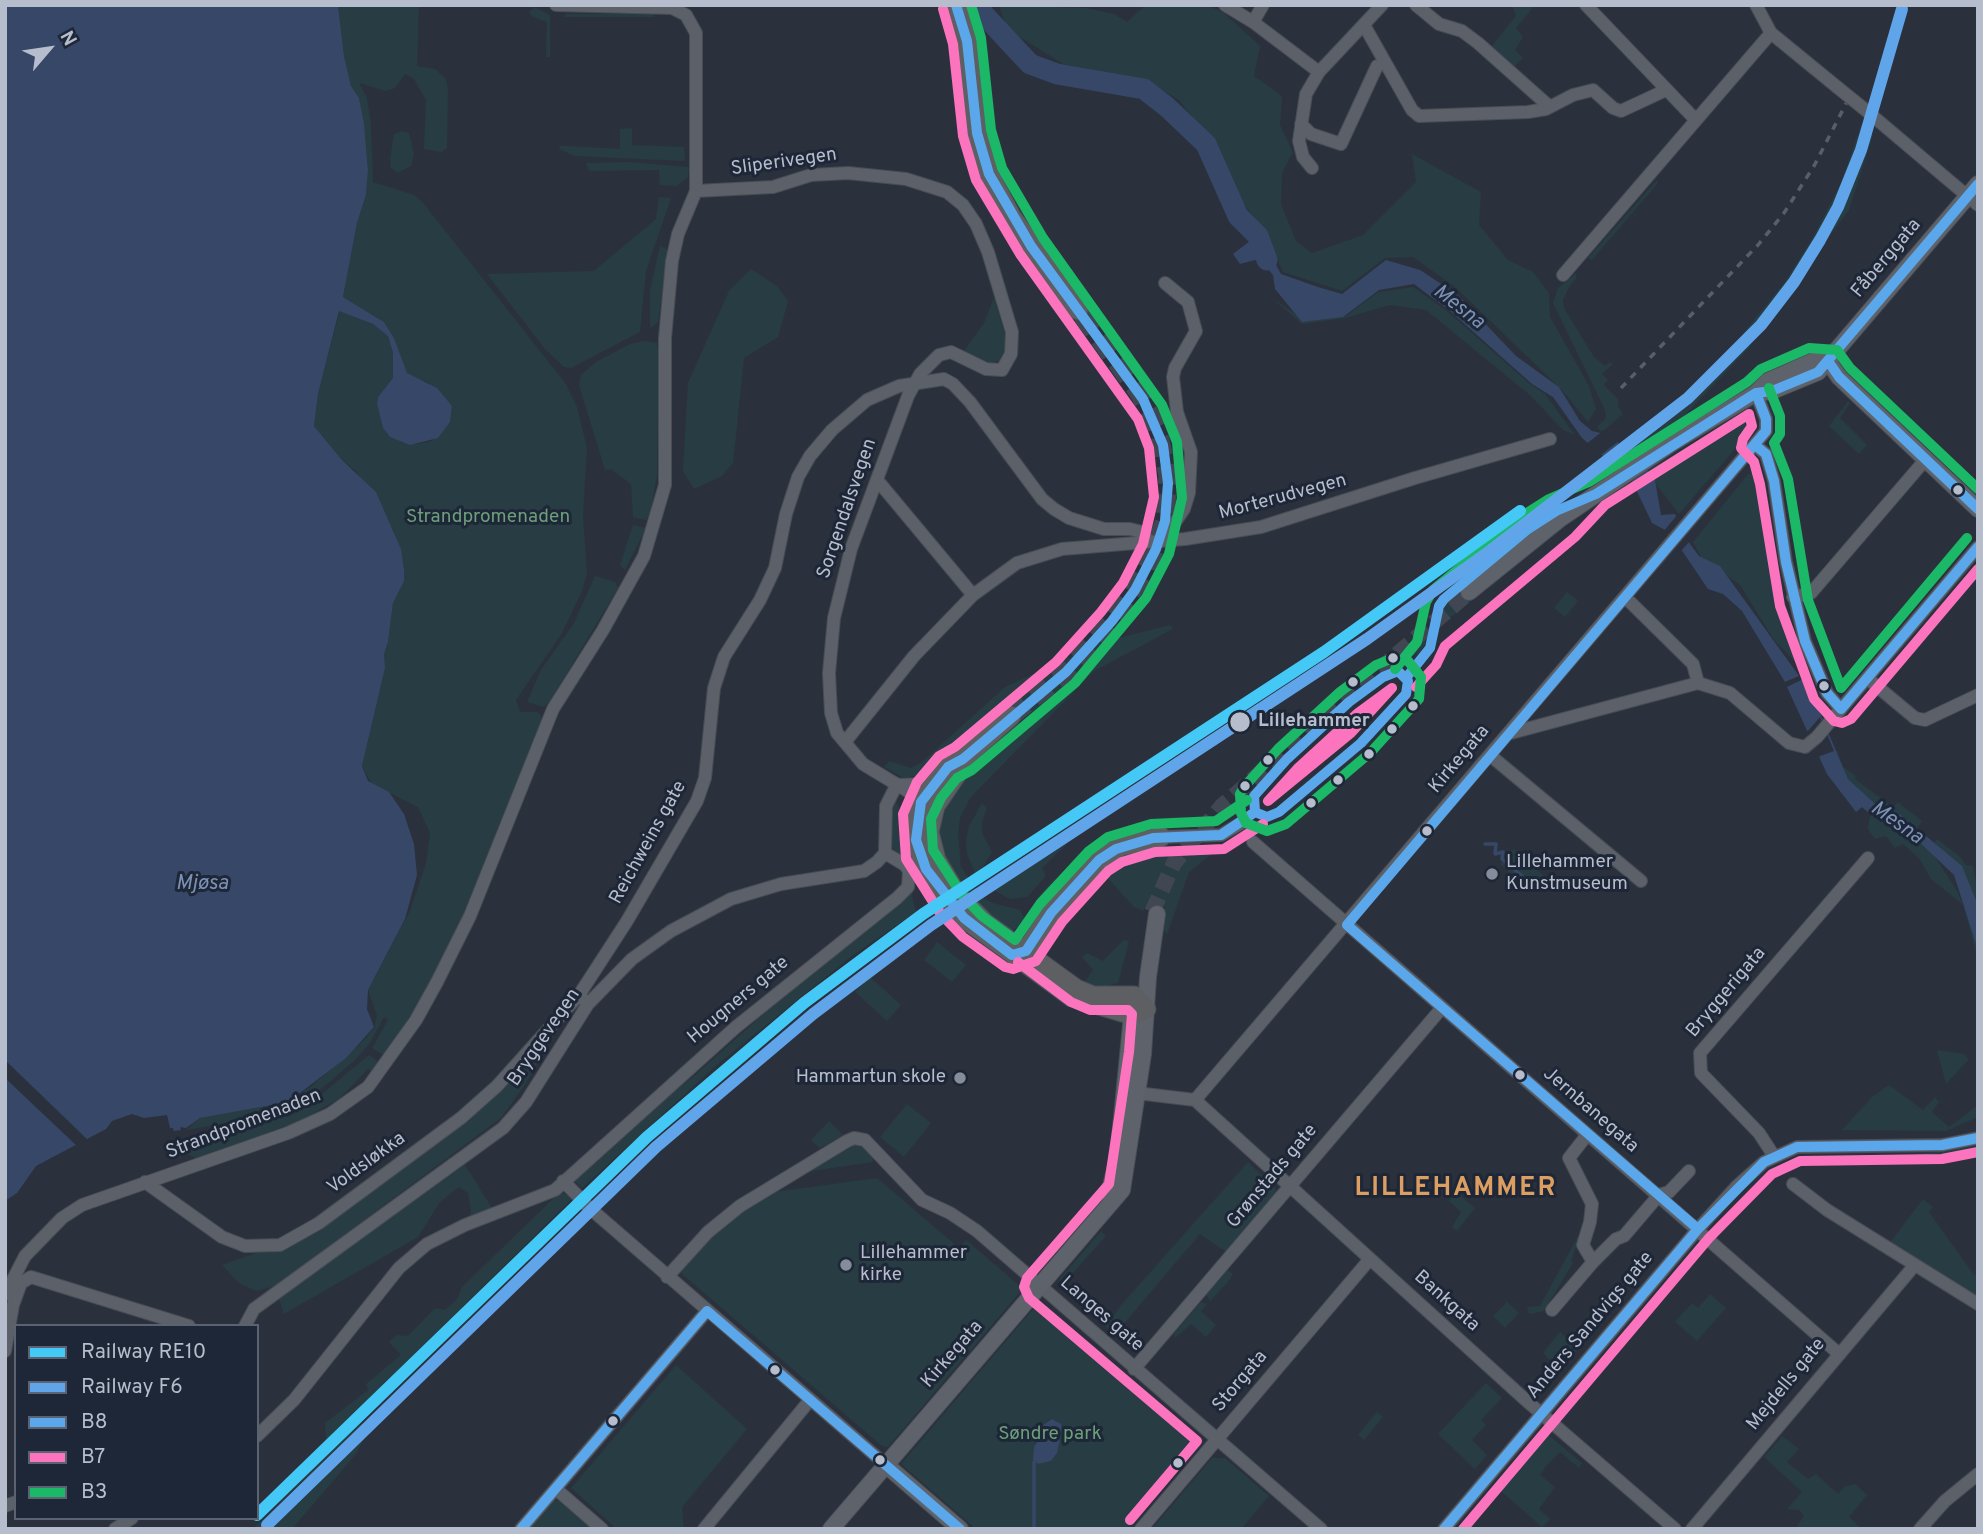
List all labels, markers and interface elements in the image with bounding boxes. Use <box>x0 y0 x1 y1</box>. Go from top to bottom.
north arrow <box>14 14 84 84</box>
text: N <box>54 27 81 51</box>
street label: Sliperivegen <box>730 144 838 182</box>
street label: Fåberggata <box>1847 215 1927 303</box>
water label: Mesna <box>1427 280 1489 336</box>
street label: Sorgendalsvegen <box>813 436 883 582</box>
street label: Morterudvegen <box>1217 470 1349 526</box>
unlabelled marker <box>1951 483 1965 497</box>
park label: Strandpromenaden <box>406 507 570 529</box>
unlabelled marker <box>1386 651 1400 665</box>
unlabelled marker <box>1346 675 1360 689</box>
unlabelled marker <box>1817 679 1831 693</box>
unlabelled marker <box>1406 699 1420 713</box>
marker: Lillehammer <box>1228 710 1252 734</box>
place label: Lillehammer <box>1258 711 1370 733</box>
street label: Kirkegata <box>1425 721 1495 799</box>
unlabelled marker <box>1385 722 1399 736</box>
unlabelled marker <box>1362 747 1376 761</box>
unlabelled marker <box>1261 753 1275 767</box>
unlabelled marker <box>1331 773 1345 787</box>
street label: Reichweins gate <box>606 777 692 909</box>
unlabelled marker <box>1238 779 1252 793</box>
unlabelled marker <box>1304 796 1318 810</box>
water label: Mesna <box>1865 797 1927 851</box>
unlabelled marker <box>1420 824 1434 838</box>
place label: Lillehammer Kunstmuseum <box>1506 852 1628 896</box>
marker: Lillehammer Kunstmuseum <box>1484 866 1500 882</box>
water label: Mjøsa <box>176 872 228 898</box>
street label: Bryggerigata <box>1683 943 1771 1043</box>
street label: Hougners gate <box>684 952 794 1050</box>
street label: Bryggevegen <box>504 985 586 1091</box>
street label: Jernbanegata <box>1538 1063 1642 1159</box>
place label: Hammartun skole <box>796 1067 946 1089</box>
unlabelled marker <box>1513 1068 1527 1082</box>
marker: Hammartun skole <box>952 1070 968 1086</box>
street label: Strandpromenaden <box>163 1085 325 1165</box>
street label: Grønstads gate <box>1223 1120 1323 1234</box>
street label: Voldsløkka <box>323 1128 411 1200</box>
district label: LILLEHAMMER <box>1356 1174 1556 1206</box>
place label: Lillehammer kirke <box>860 1243 967 1287</box>
street label: Anders Sandvigs gate <box>1523 1248 1659 1404</box>
marker: Lillehammer kirke <box>838 1257 854 1273</box>
street label: Bankgata <box>1408 1267 1484 1337</box>
street label: Langes gate <box>1054 1272 1148 1358</box>
street label: Kirkegata <box>917 1316 989 1394</box>
legend <box>14 1324 259 1520</box>
street label: Mejdells gate <box>1743 1334 1831 1436</box>
text: Railway RE10 <box>81 1339 206 1366</box>
street label: Storgata <box>1209 1347 1273 1417</box>
unlabelled marker <box>768 1363 782 1377</box>
text: Railway F6 <box>81 1374 183 1401</box>
text: B8 <box>81 1409 108 1436</box>
unlabelled marker <box>606 1414 620 1428</box>
park label: Søndre park <box>998 1424 1102 1446</box>
text: B7 <box>81 1444 105 1471</box>
unlabelled marker <box>873 1453 887 1467</box>
unlabelled marker <box>1171 1456 1185 1470</box>
text: B3 <box>81 1479 107 1506</box>

